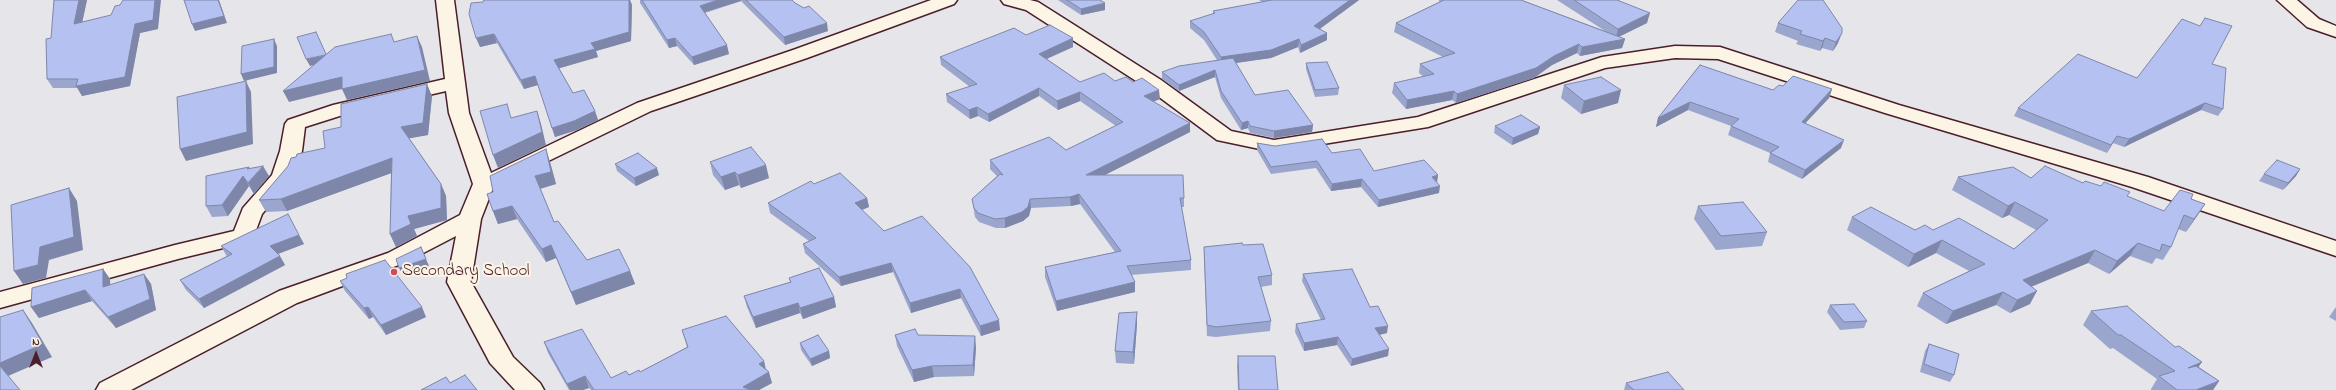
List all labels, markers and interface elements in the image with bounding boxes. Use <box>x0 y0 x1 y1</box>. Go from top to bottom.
place label: Secondary School <box>402 262 530 282</box>
marker: Secondary School <box>389 267 399 277</box>
north arrow <box>16 334 56 374</box>
text: N <box>32 334 40 350</box>

